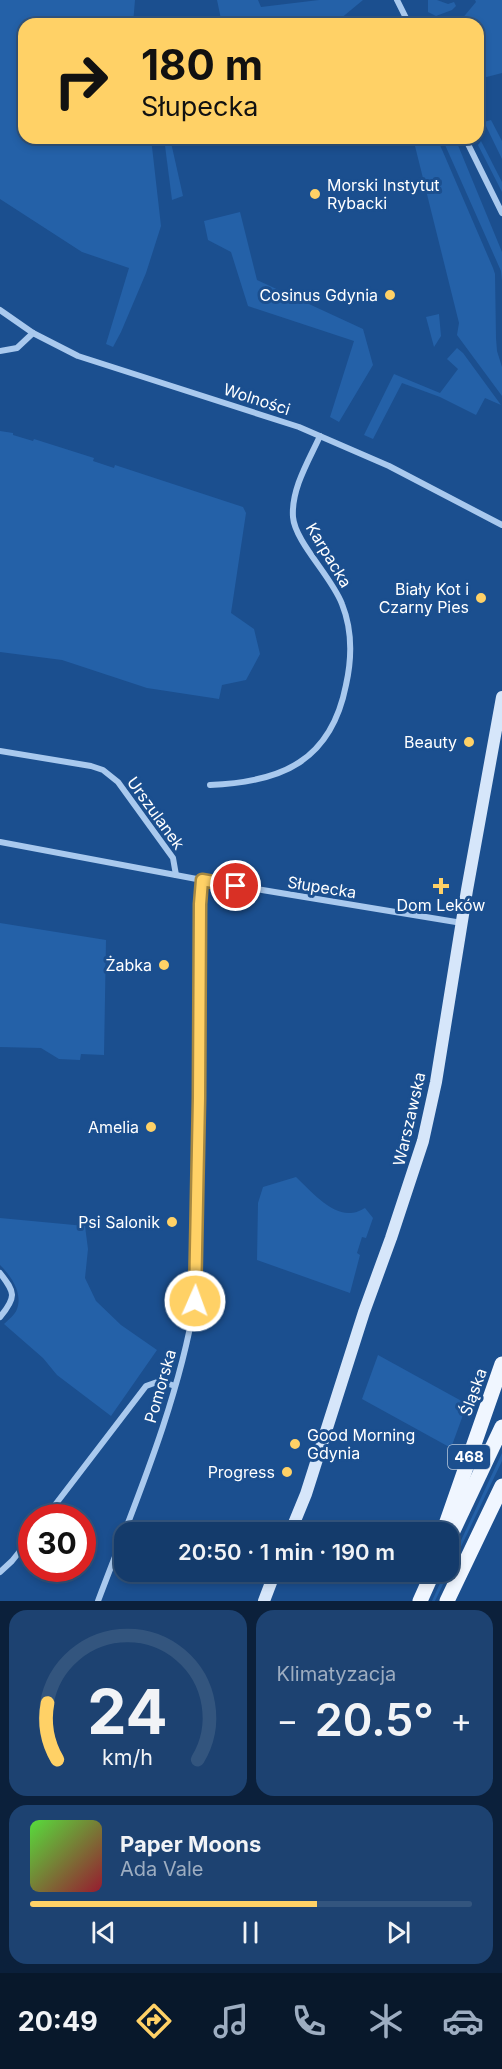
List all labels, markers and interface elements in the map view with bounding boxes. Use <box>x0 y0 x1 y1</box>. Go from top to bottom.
text: 180 m <box>141 39 263 90</box>
icon: right <box>42 42 120 120</box>
text: Słupecka <box>141 90 259 123</box>
place label: Morski Instytut Rybacki <box>327 175 440 213</box>
marker: Morski Instytut Rybacki <box>308 187 322 201</box>
place label: Cosinus Gdynia <box>259 285 378 305</box>
marker: Cosinus Gdynia <box>383 288 397 302</box>
street label: Wolności <box>221 379 293 419</box>
street label: Karpacka <box>302 519 356 591</box>
place label: Biały Kot i Czarny Pies <box>379 579 469 617</box>
marker: Biały Kot i Czarny Pies <box>474 591 488 605</box>
place label: Beauty <box>404 732 457 752</box>
marker: Beauty <box>462 735 476 749</box>
street label: Urszulanek <box>123 773 189 853</box>
pin <box>210 860 261 911</box>
icon: arrive <box>219 869 252 902</box>
street label: Słupecka <box>286 872 358 902</box>
marker: Dom Leków <box>434 879 448 893</box>
place label: Dom Leków <box>397 895 485 915</box>
place label: Żabka <box>105 955 152 975</box>
marker: Żabka <box>157 958 171 972</box>
street label: Warszawska <box>389 1070 429 1168</box>
place label: Amelia <box>88 1117 139 1137</box>
marker: Amelia <box>144 1120 158 1134</box>
place label: Psi Salonik <box>78 1212 160 1232</box>
marker: Psi Salonik <box>165 1215 179 1229</box>
position arrow <box>163 1269 227 1333</box>
street label: Pomorska <box>140 1347 180 1425</box>
street label: Śląska <box>455 1365 491 1419</box>
place label: Good Morning Gdynia <box>307 1425 415 1463</box>
marker: Good Morning Gdynia <box>288 1437 302 1451</box>
road number: 468 <box>448 1445 490 1469</box>
place label: Progress <box>208 1462 275 1482</box>
marker: Progress <box>280 1465 294 1479</box>
speed limit sign: 30 <box>18 1504 96 1582</box>
text: 20:50 · 1 min · 190 m <box>178 1539 395 1565</box>
text: Klimatyzacja <box>277 1662 396 1686</box>
text: 24 <box>87 1674 168 1749</box>
text: 20.5° <box>315 1692 434 1747</box>
text: − <box>277 1700 298 1740</box>
text: + <box>450 1700 472 1740</box>
text: km/h <box>102 1744 153 1770</box>
text: Paper Moons <box>120 1831 261 1857</box>
text: Ada Vale <box>120 1857 203 1881</box>
icon: previous <box>87 1916 120 1949</box>
icon: pause <box>234 1916 267 1949</box>
icon: next <box>382 1916 415 1949</box>
icon: directions <box>133 2000 175 2042</box>
icon: music <box>210 2000 252 2042</box>
icon: phone <box>288 2000 330 2042</box>
icon: climate <box>365 2000 407 2042</box>
icon: car <box>442 2000 484 2042</box>
text: 20:49 <box>18 2005 98 2038</box>

